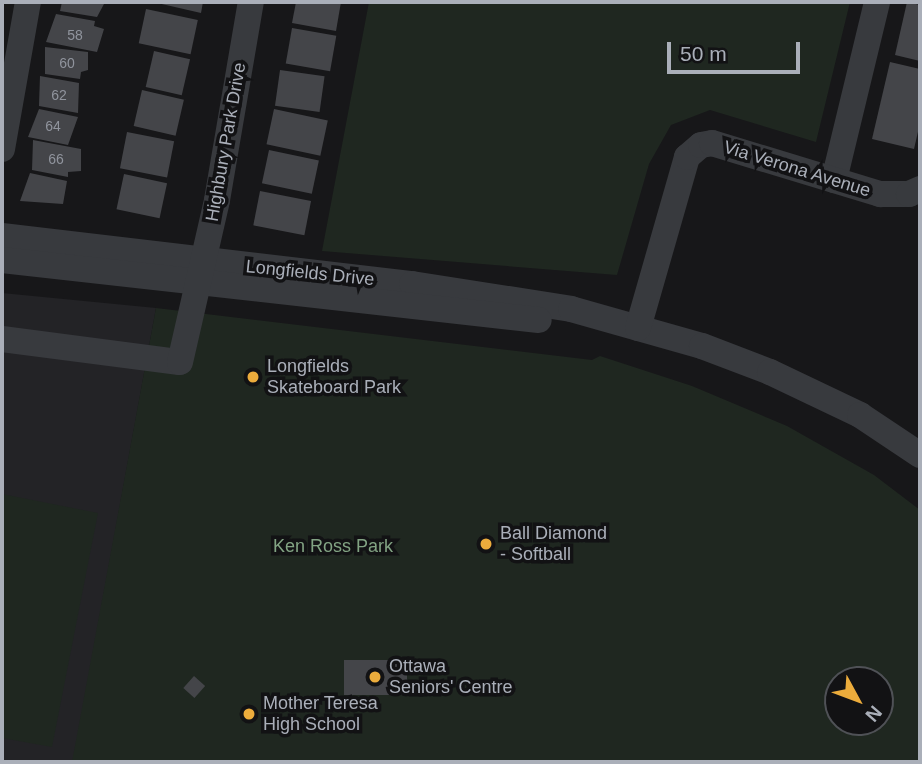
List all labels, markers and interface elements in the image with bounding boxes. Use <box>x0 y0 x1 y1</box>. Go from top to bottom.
house number: 58 <box>67 27 83 43</box>
scale bar <box>670 28 803 72</box>
text: 50 m <box>680 42 727 65</box>
house number: 60 <box>59 55 75 71</box>
street label: Highbury Park Drive <box>201 61 251 223</box>
house number: 62 <box>51 87 67 103</box>
house number: 64 <box>45 118 61 134</box>
street label: Via Verona Avenue <box>720 136 874 202</box>
house number: 66 <box>48 151 64 167</box>
street label: Longfields Drive <box>245 256 375 290</box>
place label: Longfields Skateboard Park <box>267 356 401 398</box>
marker: Longfields Skateboard Park <box>245 369 261 385</box>
place label: Ball Diamond - Softball <box>500 523 607 566</box>
park label: Ken Ross Park <box>273 535 393 557</box>
marker: Ball Diamond - Softball <box>478 536 494 552</box>
place label: Ottawa Seniors' Centre <box>389 656 512 698</box>
north arrow <box>824 666 894 736</box>
marker: Ottawa Seniors' Centre <box>367 669 383 685</box>
place label: Mother Teresa High School <box>263 693 378 736</box>
text: N <box>861 702 886 726</box>
marker: Mother Teresa High School <box>241 706 257 722</box>

